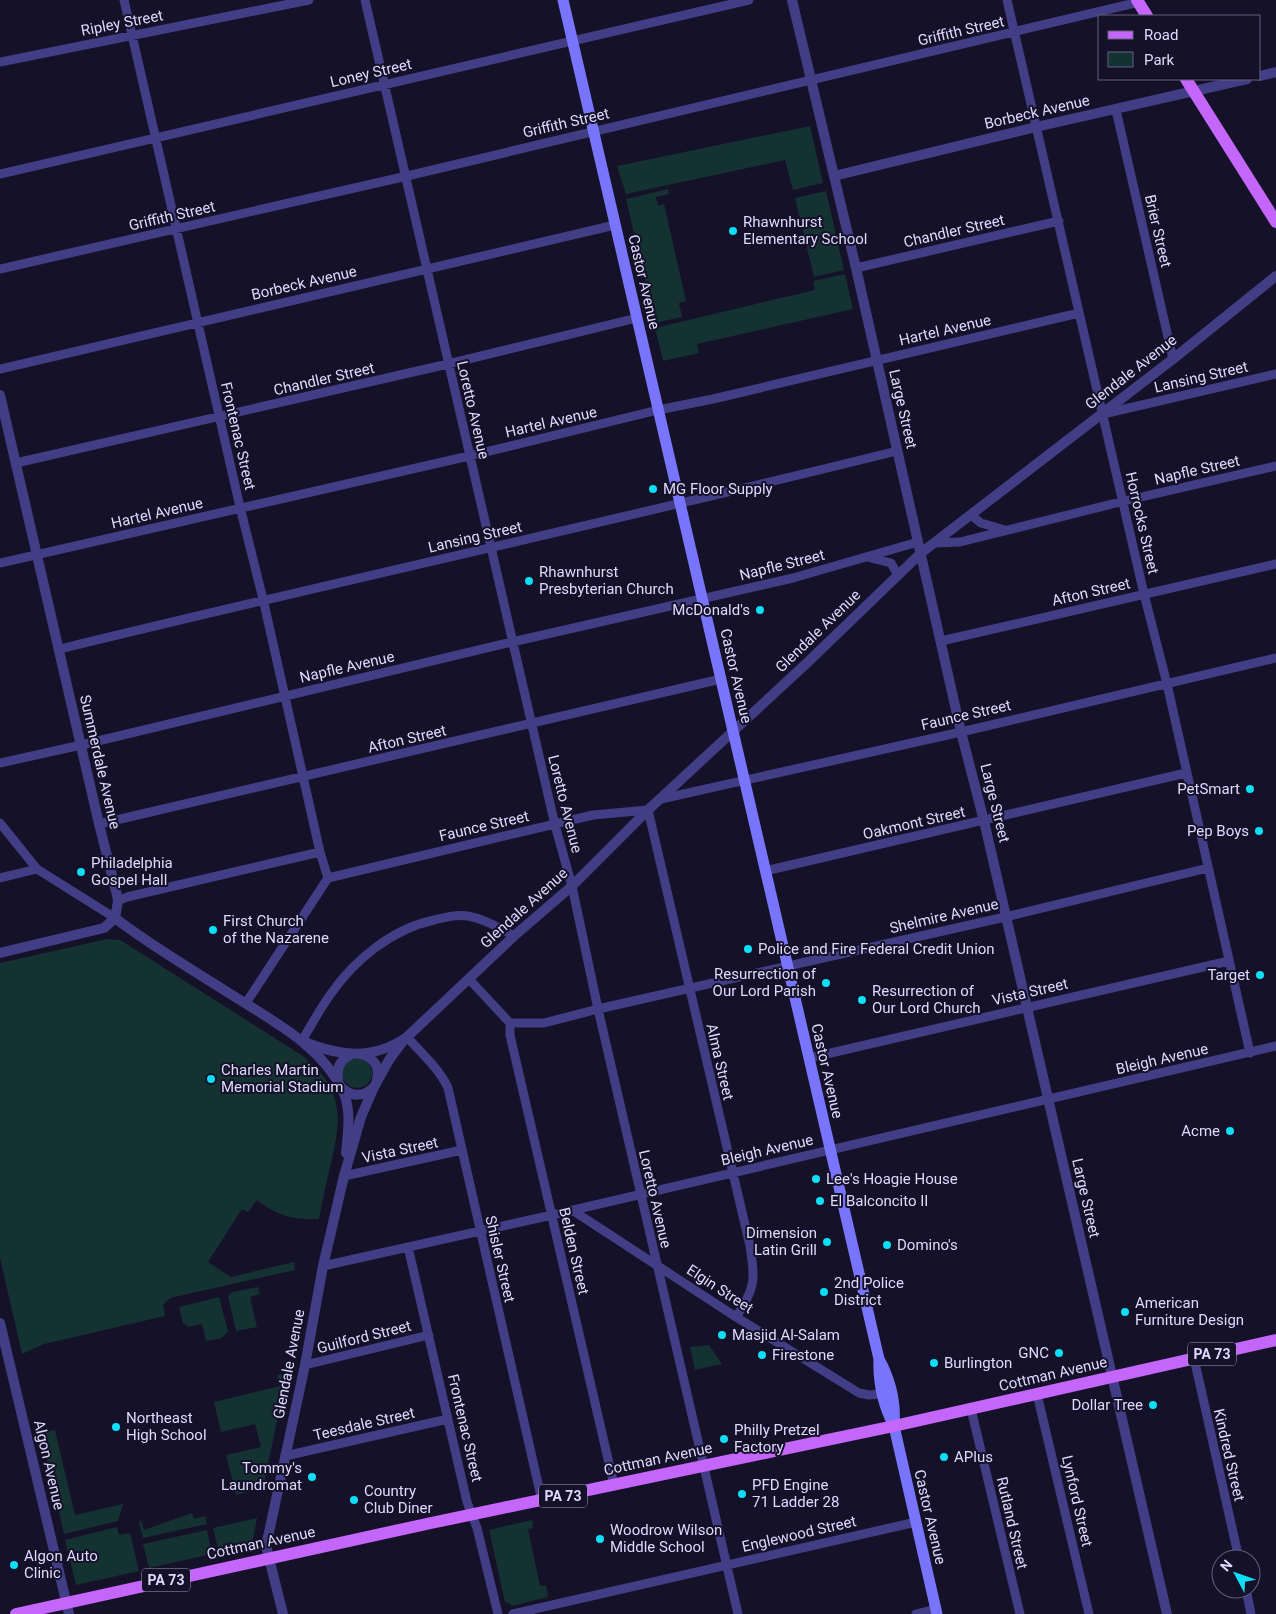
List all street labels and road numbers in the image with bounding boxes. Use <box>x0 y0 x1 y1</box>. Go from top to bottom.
street label: Ripley Street <box>79 6 165 40</box>
street label: Griffith Street <box>916 12 1006 50</box>
street label: Loney Street <box>328 55 414 91</box>
street label: Borbeck Avenue <box>983 91 1091 133</box>
street label: Griffith Street <box>521 104 611 142</box>
street label: Brier Street <box>1141 193 1175 269</box>
street label: Griffith Street <box>127 197 217 235</box>
street label: Chandler Street <box>902 211 1006 251</box>
street label: Castor Avenue <box>624 233 664 331</box>
street label: Borbeck Avenue <box>250 262 358 304</box>
street label: Hartel Avenue <box>897 311 993 349</box>
street label: Glendale Avenue <box>1082 331 1180 413</box>
street label: Lansing Street <box>1152 357 1250 397</box>
street label: Chandler Street <box>272 359 376 399</box>
street label: Loretto Avenue <box>453 359 493 461</box>
street label: Large Street <box>885 368 921 451</box>
street label: Frontenac Street <box>217 380 259 492</box>
street label: Hartel Avenue <box>503 403 599 441</box>
street label: Napfle Street <box>1153 451 1242 489</box>
street label: Horrocks Street <box>1121 470 1163 576</box>
street label: Hartel Avenue <box>109 494 205 532</box>
street label: Lansing Street <box>426 517 524 557</box>
street label: Napfle Street <box>738 546 826 584</box>
street label: Afton Street <box>1050 574 1132 610</box>
street label: Glendale Avenue <box>772 586 864 676</box>
street label: Castor Avenue <box>716 627 756 725</box>
street label: Napfle Avenue <box>298 647 396 687</box>
street label: Summerdale Avenue <box>76 693 124 831</box>
street label: Faunce Street <box>919 696 1013 734</box>
street label: Afton Street <box>366 721 448 757</box>
street label: Loretto Avenue <box>544 753 586 855</box>
street label: Large Street <box>976 762 1014 844</box>
street label: Oakmont Street <box>861 802 967 843</box>
street label: Faunce Street <box>437 807 531 845</box>
street label: Glendale Avenue <box>477 864 571 952</box>
street label: Shelmire Avenue <box>888 895 1000 937</box>
street label: Vista Street <box>990 975 1070 1009</box>
street label: Alma Street <box>702 1022 738 1102</box>
street label: Castor Avenue <box>807 1022 847 1120</box>
street label: Bleigh Avenue <box>1114 1040 1210 1078</box>
street label: Bleigh Avenue <box>719 1131 815 1169</box>
street label: Vista Street <box>360 1133 440 1167</box>
street label: Loretto Avenue <box>635 1148 675 1250</box>
street label: Large Street <box>1068 1157 1104 1240</box>
street label: Belden Street <box>555 1206 593 1296</box>
street label: Shisler Street <box>481 1214 519 1304</box>
street label: Elgin Street <box>683 1261 757 1317</box>
street label: Glendale Avenue <box>270 1308 308 1420</box>
street label: Guilford Street <box>315 1317 413 1357</box>
road number: PA 73 <box>1188 1342 1236 1366</box>
street label: Cottman Avenue <box>997 1353 1109 1395</box>
street label: Frontenac Street <box>444 1372 486 1484</box>
street label: Teesdale Street <box>312 1404 416 1444</box>
street label: Kindred Street <box>1210 1407 1248 1503</box>
street label: Algon Avenue <box>30 1418 68 1512</box>
street label: Cottman Avenue <box>602 1439 714 1479</box>
street label: Lynford Street <box>1058 1454 1096 1548</box>
street label: Castor Avenue <box>910 1468 950 1566</box>
street label: Rutland Street <box>993 1475 1031 1571</box>
road number: PA 73 <box>539 1484 587 1508</box>
street label: Englewood Street <box>740 1512 858 1556</box>
street label: Cottman Avenue <box>205 1523 317 1563</box>
road number: PA 73 <box>142 1568 190 1592</box>

